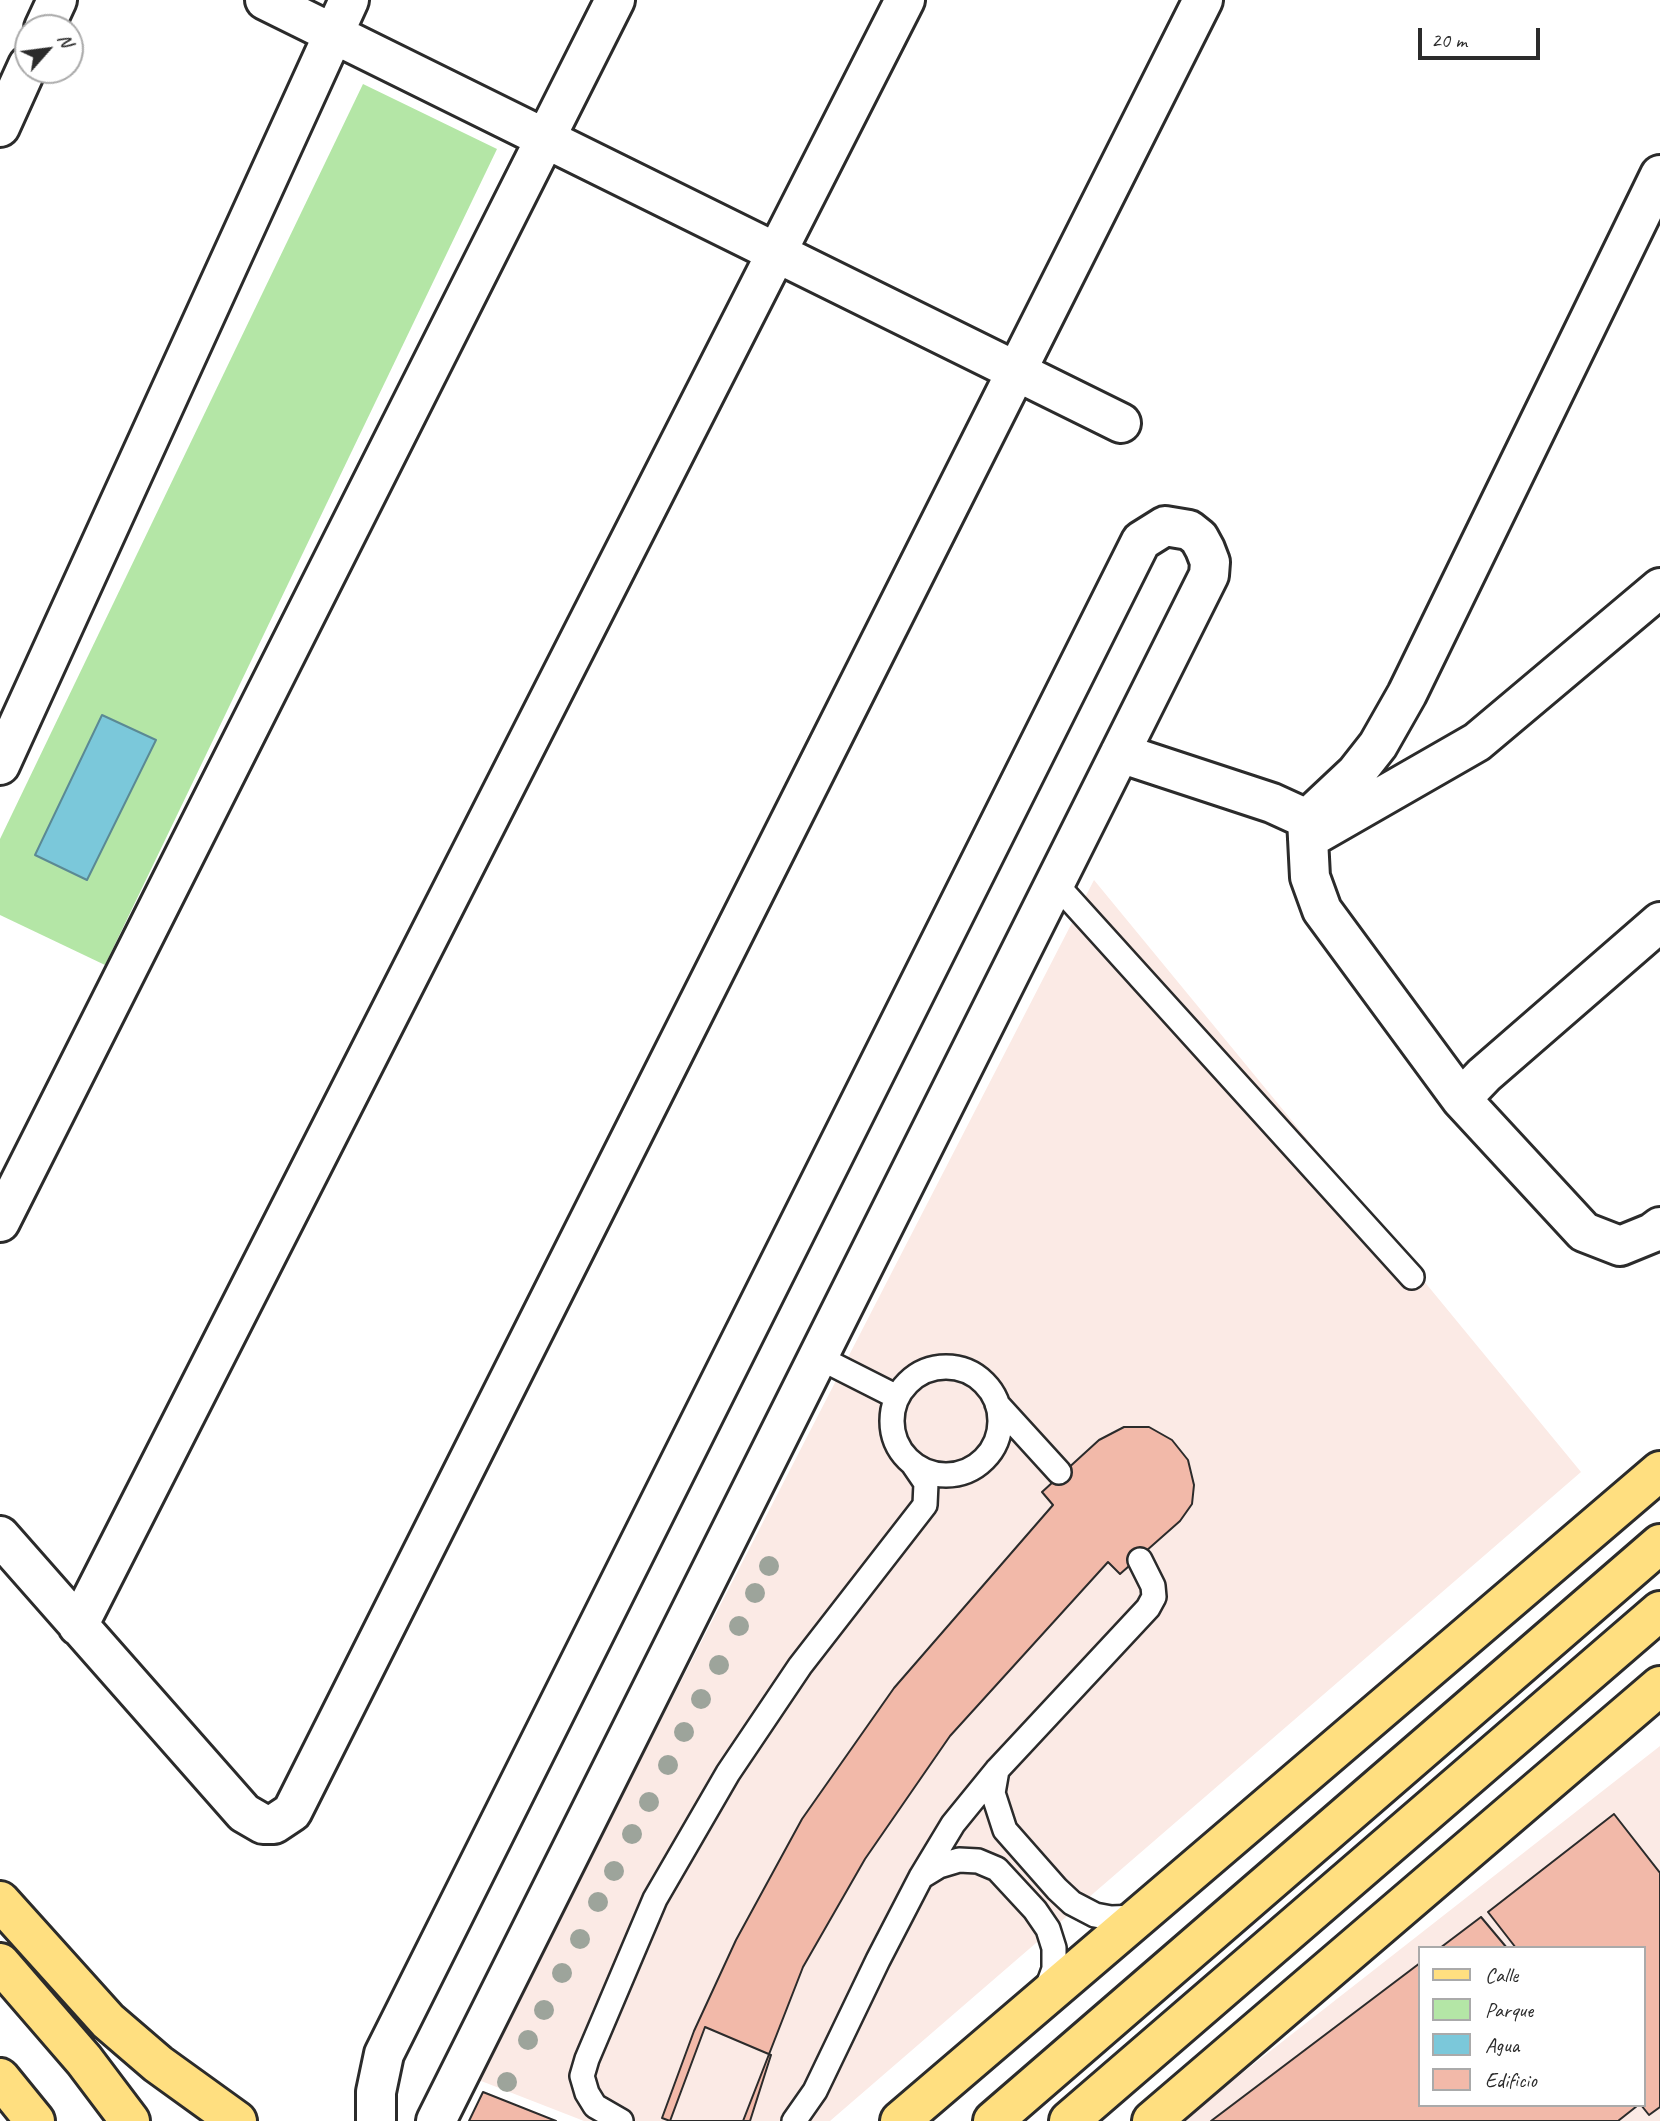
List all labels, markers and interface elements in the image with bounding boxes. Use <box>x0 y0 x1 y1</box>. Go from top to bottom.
north arrow <box>14 14 84 84</box>
scale bar <box>1422 14 1544 58</box>
text: 20 m <box>1431 27 1467 53</box>
text: N <box>52 29 79 51</box>
legend <box>1418 1946 1646 2107</box>
text: Calle <box>1485 1962 1518 1988</box>
text: Parque <box>1485 1997 1533 2023</box>
text: Agua <box>1485 2032 1519 2058</box>
text: Edificio <box>1485 2067 1537 2093</box>

